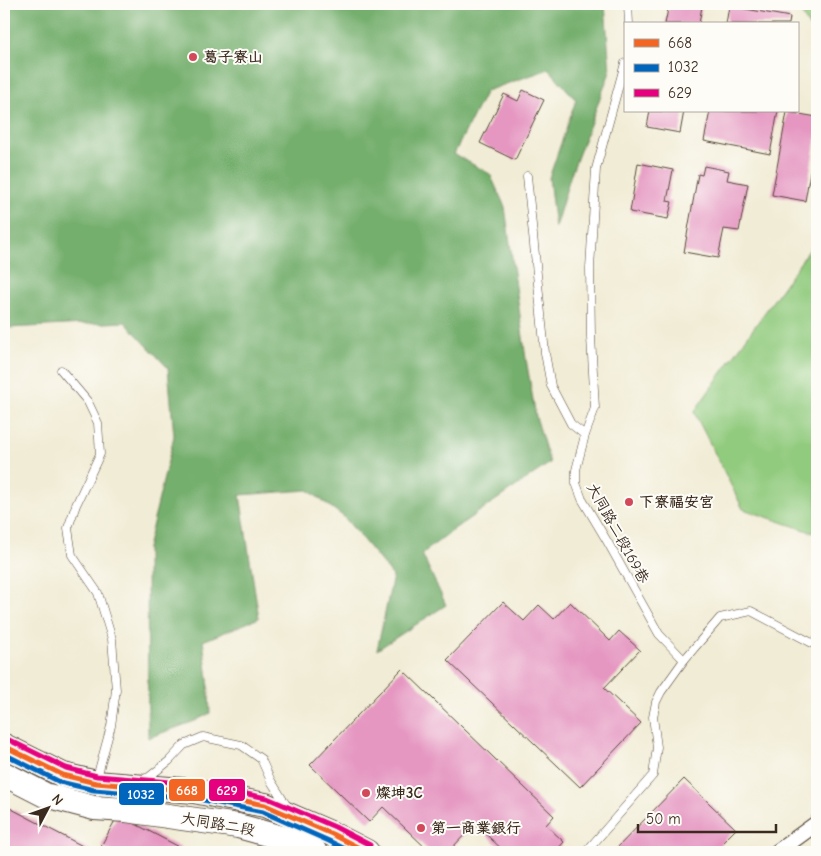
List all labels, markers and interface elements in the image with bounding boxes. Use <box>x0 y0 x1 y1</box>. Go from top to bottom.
legend <box>624 22 798 112</box>
text: 668 <box>668 34 692 52</box>
place label: 葛子寮山 <box>203 48 263 66</box>
marker: 葛子寮山 <box>187 51 199 63</box>
text: 1032 <box>668 58 699 76</box>
text: 629 <box>668 84 692 102</box>
street label: 大同路二段169巷 <box>583 480 653 586</box>
place label: 下寮福安宮 <box>639 493 714 511</box>
marker: 下寮福安宮 <box>623 496 635 508</box>
line badge: 668 <box>168 778 206 802</box>
line badge: 629 <box>208 778 246 802</box>
line badge: 1032 <box>118 782 165 806</box>
text: 668 <box>176 782 198 799</box>
text: 629 <box>216 782 238 799</box>
north arrow <box>22 784 72 834</box>
place label: 燦坤3C <box>376 784 422 802</box>
text: 1032 <box>127 786 155 803</box>
marker: 燦坤3C <box>360 787 372 799</box>
text: N <box>48 791 67 809</box>
scale bar <box>638 801 776 833</box>
street label: 大同路二段 <box>179 809 257 839</box>
text: 50 m <box>646 810 681 828</box>
place label: 第一商業銀行 <box>431 819 521 837</box>
marker: 第一商業銀行 <box>415 822 427 834</box>

